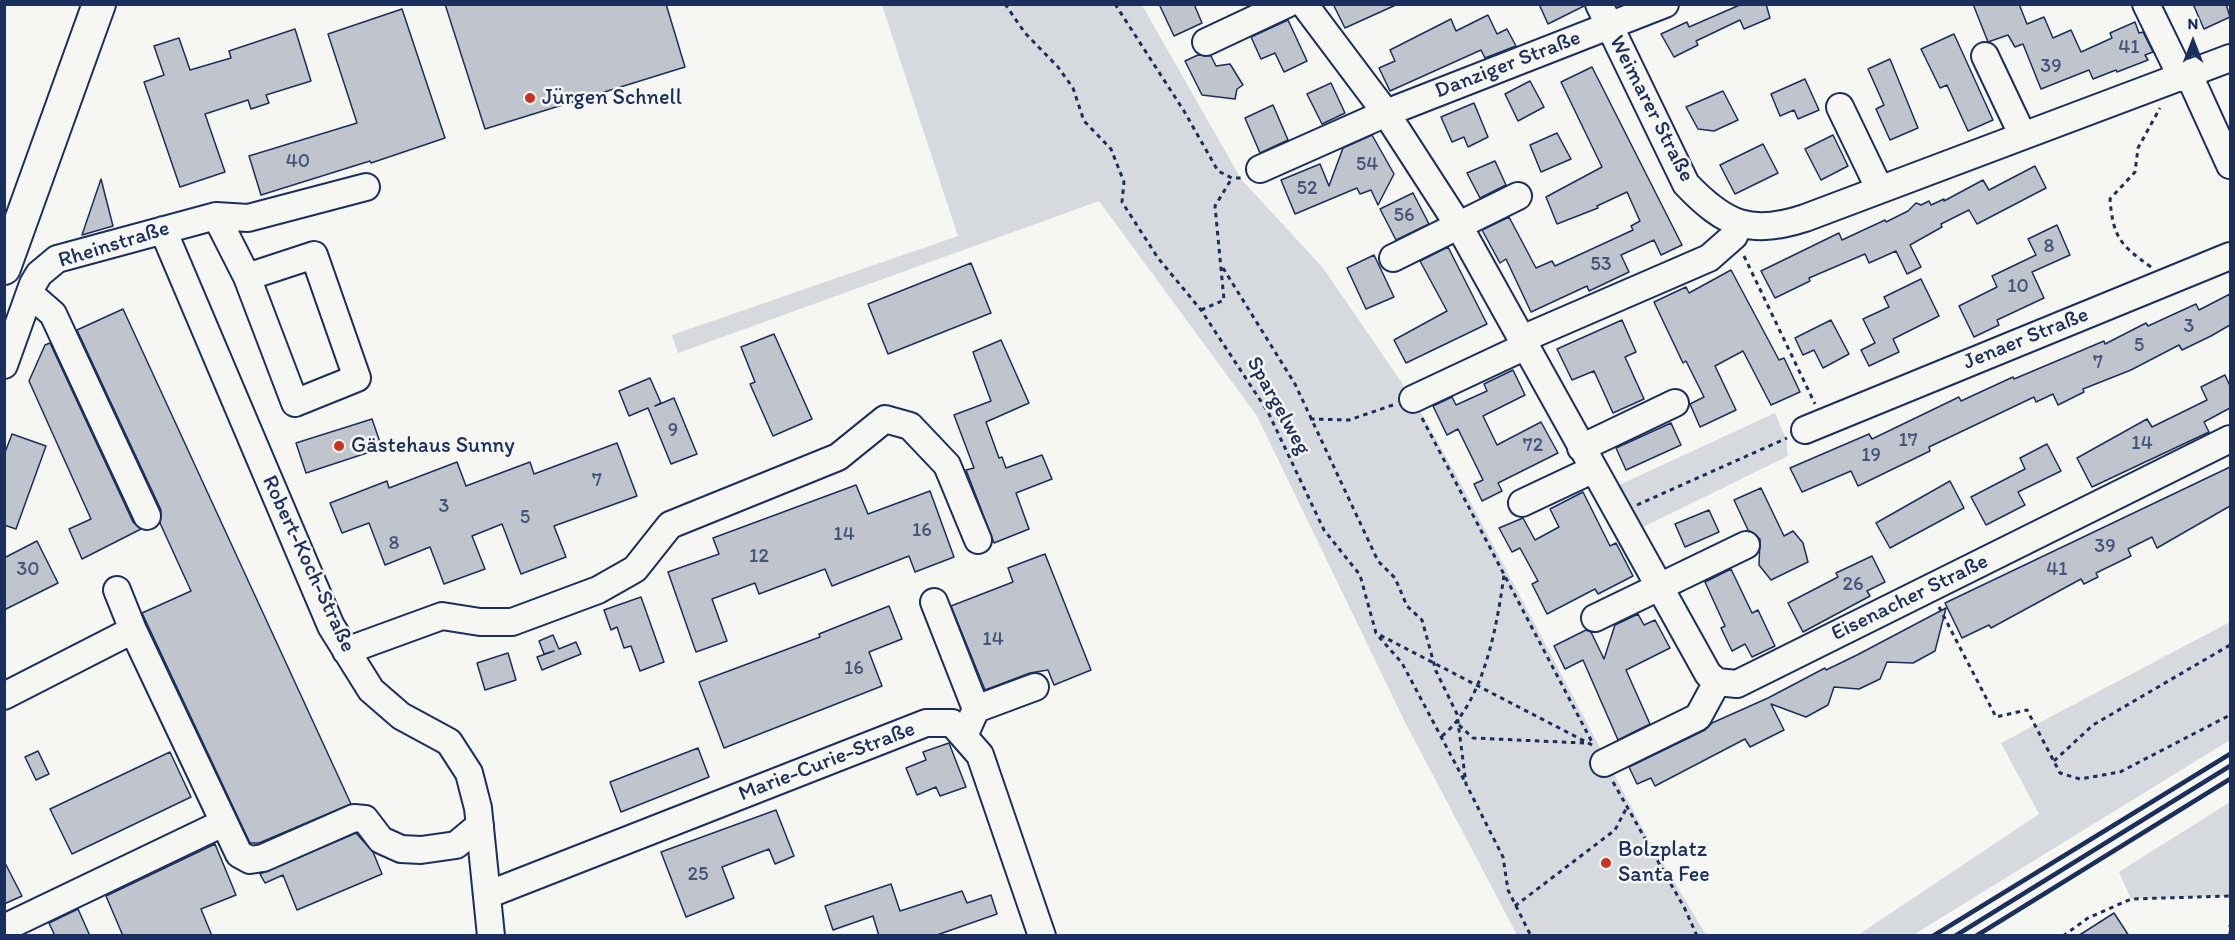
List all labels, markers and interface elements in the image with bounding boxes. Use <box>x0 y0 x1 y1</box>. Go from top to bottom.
north arrow <box>2163 12 2223 72</box>
text: N <box>2188 14 2198 33</box>
street label: Danziger Straße <box>1431 25 1585 105</box>
street label: Weimarer Straße <box>1603 31 1699 187</box>
house number: 41 <box>2118 36 2140 60</box>
house number: 39 <box>2040 55 2062 79</box>
place label: Jürgen Schnell <box>542 85 682 111</box>
marker: Jürgen Schnell <box>523 91 537 105</box>
house number: 40 <box>286 150 310 174</box>
house number: 54 <box>1356 153 1378 177</box>
house number: 52 <box>1296 177 1318 201</box>
house number: 56 <box>1393 204 1415 228</box>
street label: Rheinstraße <box>55 216 173 274</box>
house number: 8 <box>2044 235 2054 259</box>
house number: 53 <box>1590 253 1612 277</box>
house number: 10 <box>2007 275 2029 299</box>
street label: Jenaer Straße <box>1960 302 2092 376</box>
house number: 3 <box>2184 315 2194 339</box>
house number: 5 <box>2134 334 2144 358</box>
house number: 7 <box>2093 351 2103 375</box>
street label: Spargelweg <box>1240 352 1316 460</box>
house number: 9 <box>668 419 678 443</box>
house number: 17 <box>1898 429 1918 453</box>
house number: 14 <box>2131 432 2153 456</box>
place label: Gästehaus Sunny <box>351 433 515 459</box>
house number: 72 <box>1523 434 1543 458</box>
marker: Gästehaus Sunny <box>332 439 346 453</box>
house number: 19 <box>1861 444 1881 468</box>
house number: 7 <box>592 469 602 493</box>
street label: Robert-Koch-Straße <box>255 471 361 657</box>
house number: 3 <box>439 495 449 519</box>
house number: 5 <box>520 506 530 530</box>
house number: 16 <box>912 519 932 543</box>
house number: 14 <box>833 523 855 547</box>
house number: 8 <box>389 532 399 556</box>
house number: 39 <box>2094 535 2116 559</box>
house number: 12 <box>749 545 769 569</box>
street label: Eisenacher Straße <box>1827 549 1993 647</box>
house number: 30 <box>16 558 40 582</box>
house number: 41 <box>2046 558 2068 582</box>
house number: 26 <box>1842 573 1864 597</box>
house number: 14 <box>982 628 1004 652</box>
house number: 16 <box>844 657 864 681</box>
street label: Marie-Curie-Straße <box>735 716 919 808</box>
place label: Bolzplatz Santa Fee <box>1618 837 1710 888</box>
marker: Bolzplatz Santa Fee <box>1599 856 1613 870</box>
house number: 25 <box>687 863 709 887</box>

